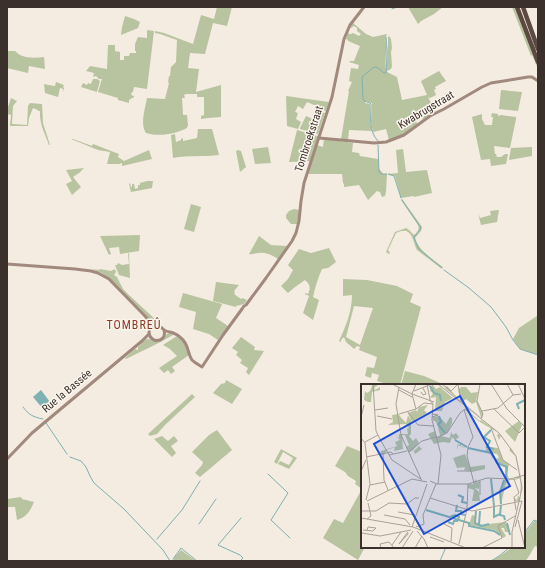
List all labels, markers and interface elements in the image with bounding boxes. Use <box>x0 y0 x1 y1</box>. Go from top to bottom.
street label: Kwabrugstraat <box>396 88 456 132</box>
street label: Tombroekstraat <box>292 104 326 174</box>
district label: TOMBREÛ <box>107 317 161 332</box>
street label: Rue la Bassée <box>40 366 94 416</box>
inset map <box>361 384 525 548</box>

